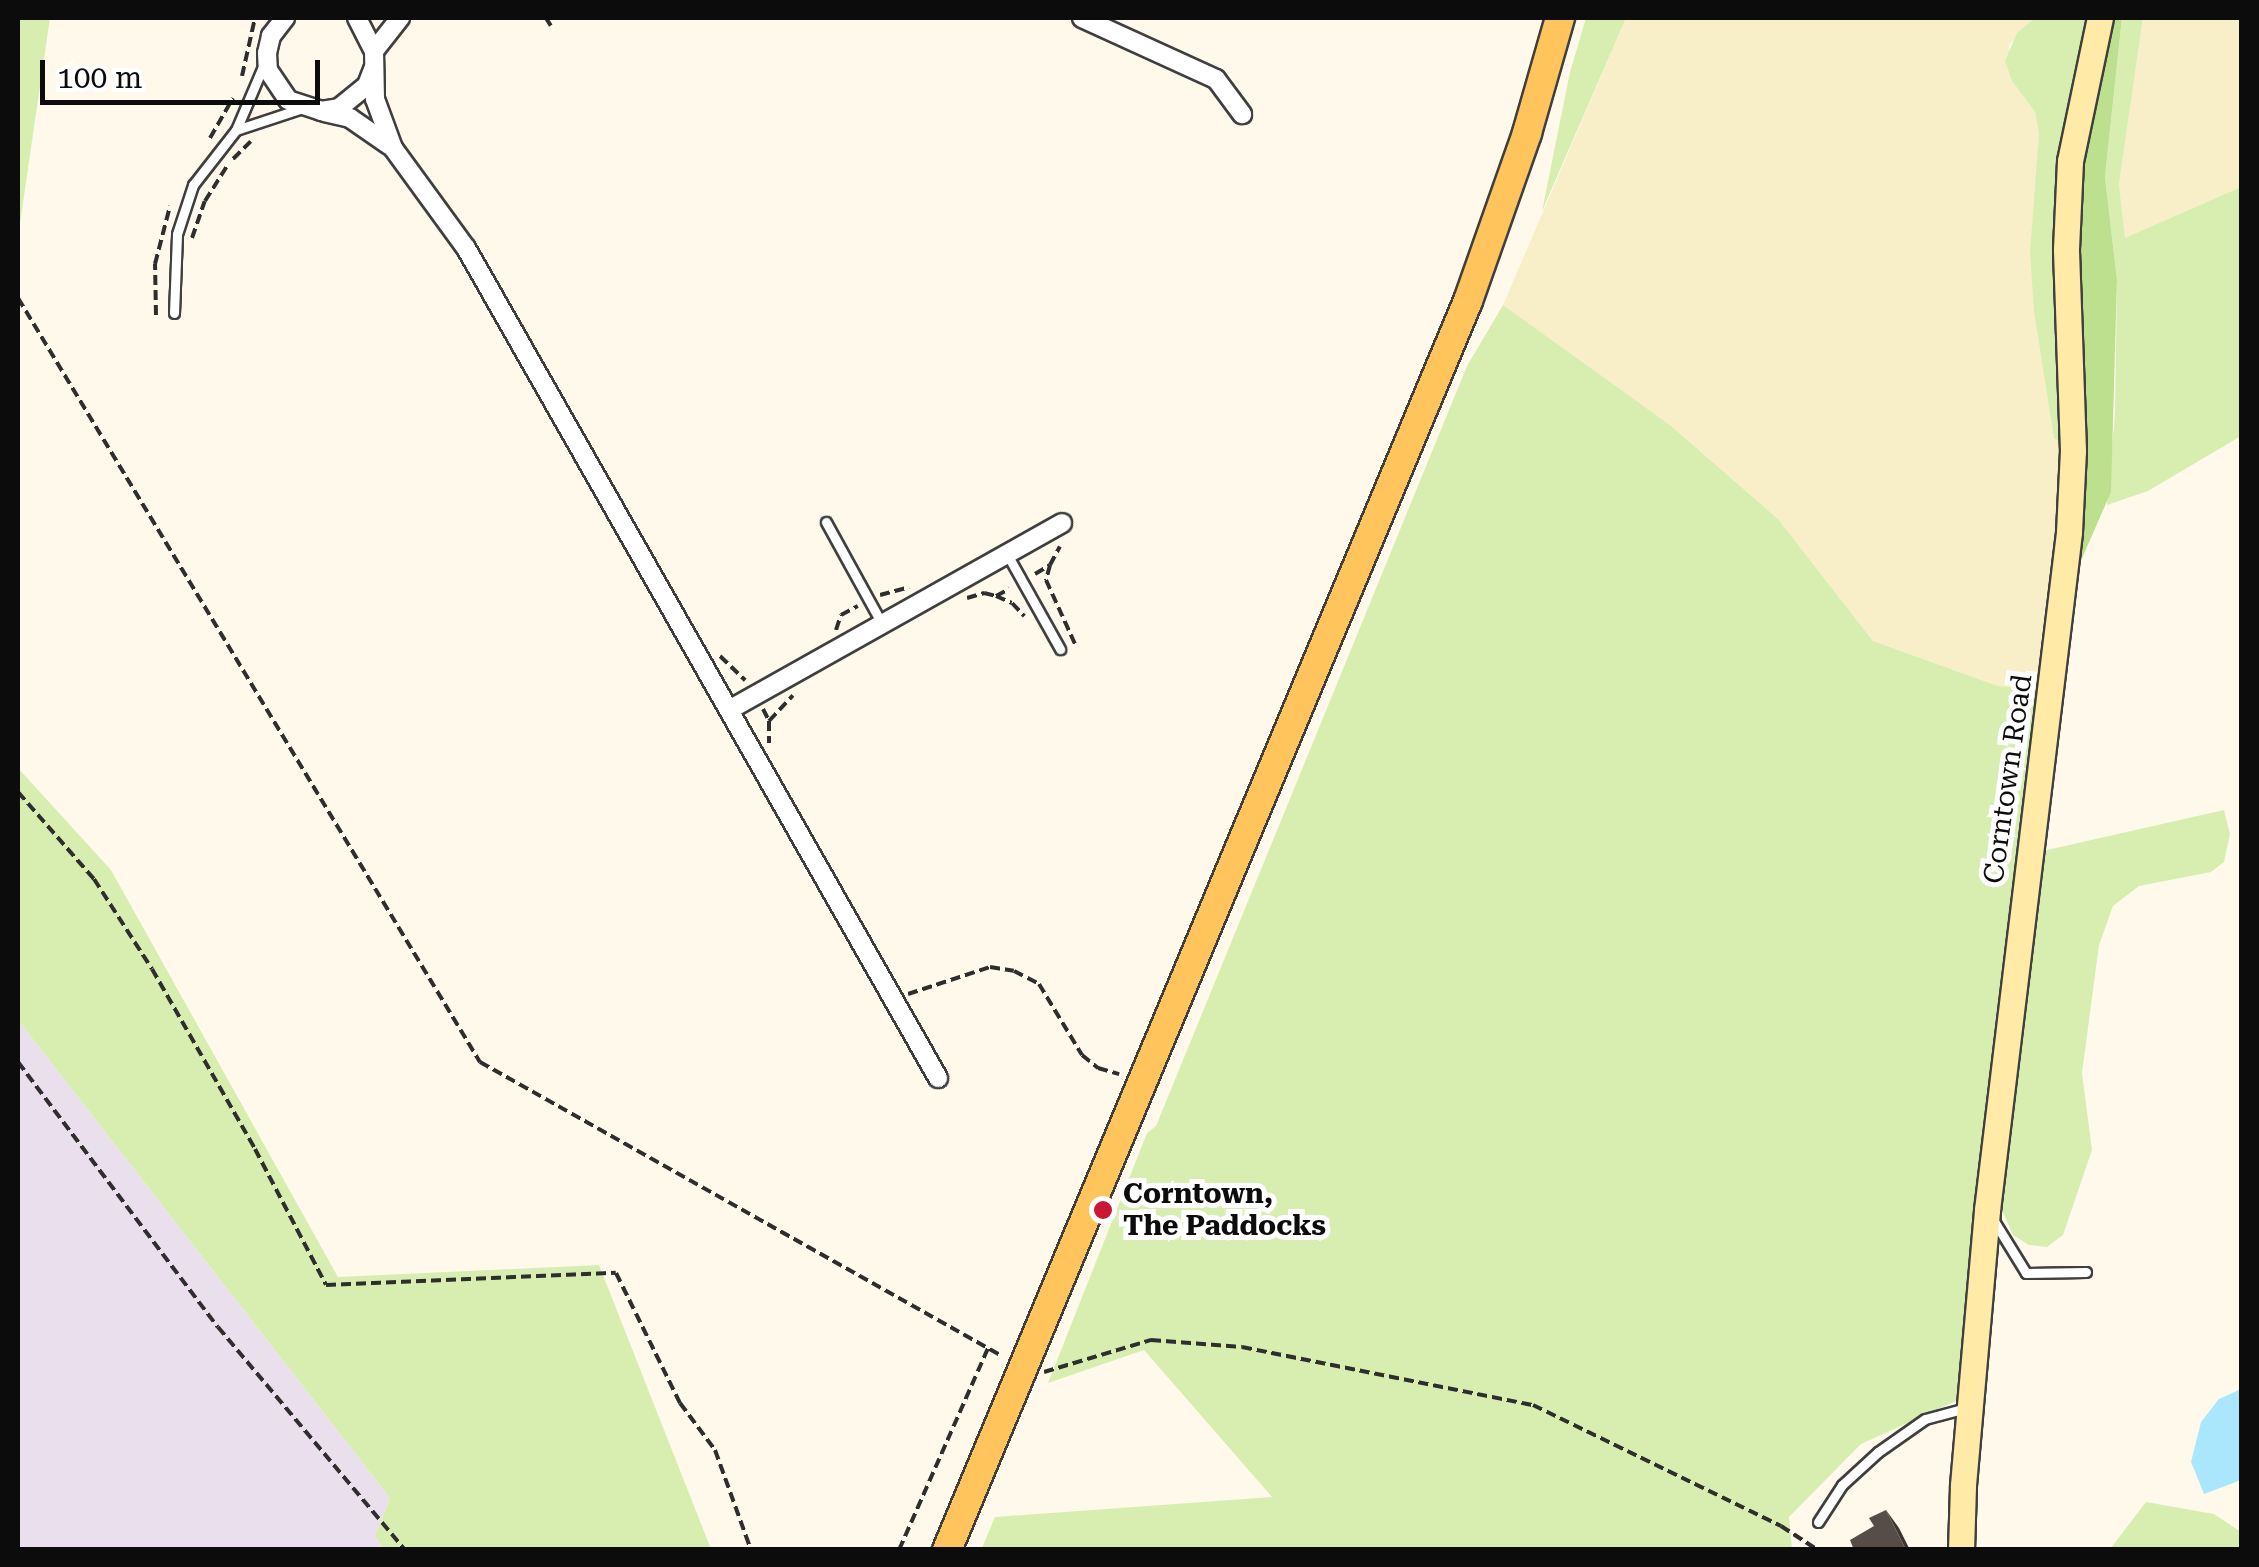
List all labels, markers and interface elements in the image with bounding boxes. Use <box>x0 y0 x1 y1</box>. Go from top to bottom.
scale bar <box>45 40 325 102</box>
text: 100 m <box>57 60 142 95</box>
street label: Corntown Road <box>1977 672 2039 886</box>
place label: Corntown, The Paddocks <box>1123 1177 1326 1243</box>
marker: Corntown, The Paddocks <box>1092 1199 1114 1221</box>

